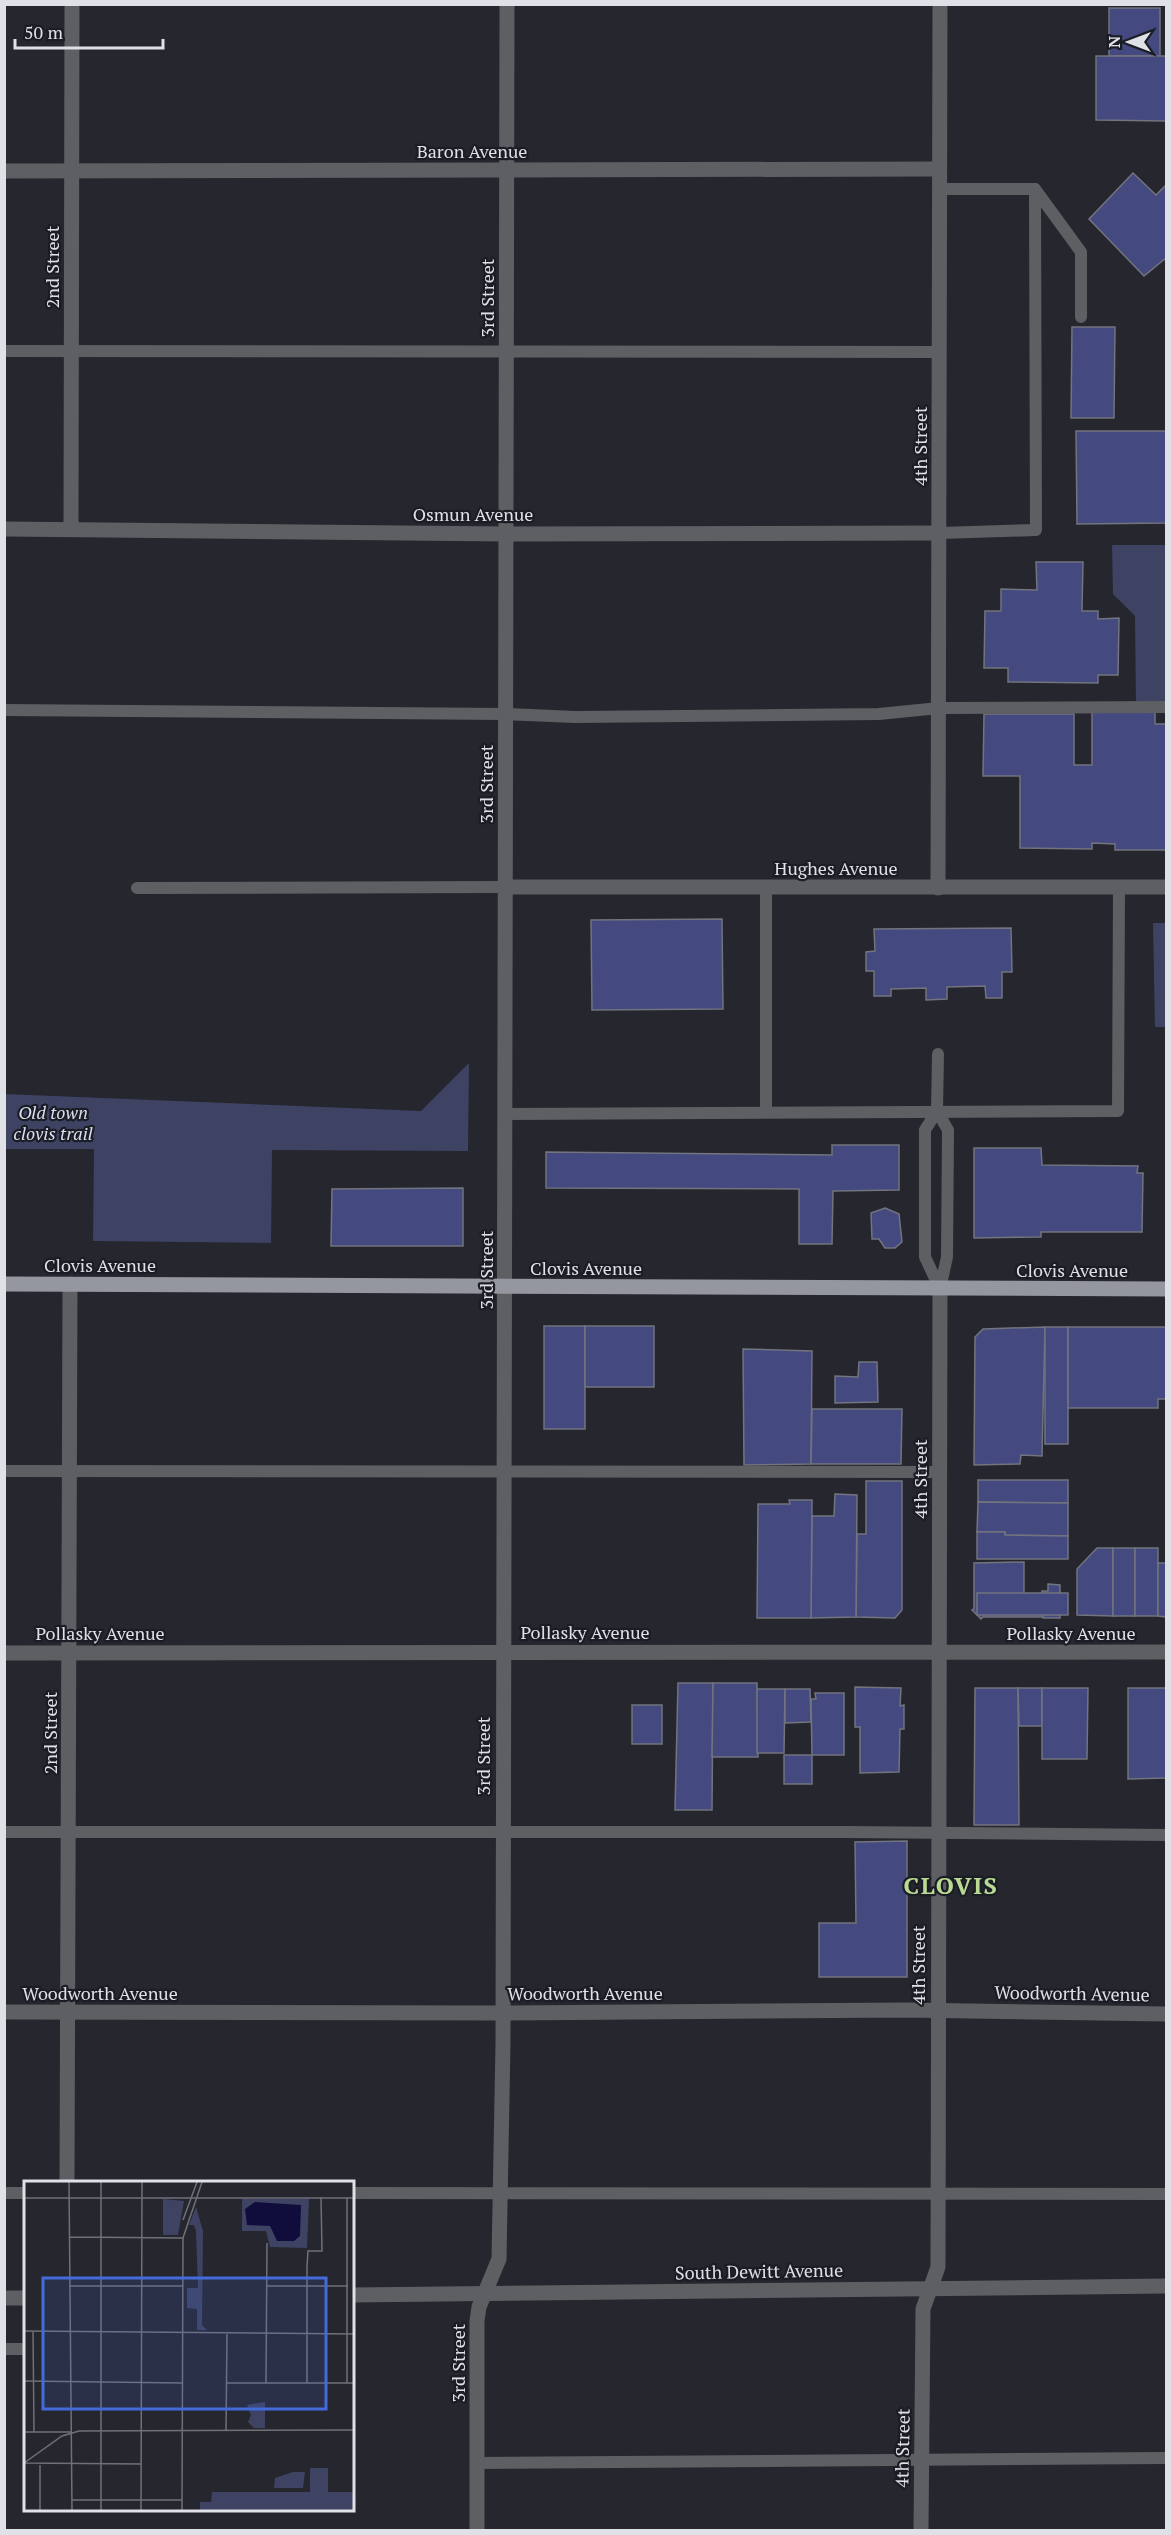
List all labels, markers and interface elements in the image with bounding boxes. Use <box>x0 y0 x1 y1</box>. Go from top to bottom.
scale bar <box>15 12 164 50</box>
north arrow <box>1099 12 1159 72</box>
text: 50 m <box>24 20 64 44</box>
text: N <box>1103 36 1125 48</box>
street label: Baron Avenue <box>417 139 527 163</box>
street label: 2nd Street <box>40 225 64 308</box>
street label: 3rd Street <box>475 258 499 337</box>
street label: 4th Street <box>908 406 932 486</box>
street label: Osmun Avenue <box>413 502 533 526</box>
street label: 3rd Street <box>474 744 498 823</box>
street label: Hughes Avenue <box>774 856 898 880</box>
park label: Old town clovis trail <box>13 1100 93 1145</box>
street label: 3rd Street <box>474 1230 498 1309</box>
street label: Clovis Avenue <box>44 1253 156 1277</box>
street label: Clovis Avenue <box>530 1256 642 1280</box>
street label: Clovis Avenue <box>1016 1258 1128 1282</box>
street label: 4th Street <box>908 1439 932 1519</box>
street label: Pollasky Avenue <box>520 1620 650 1644</box>
street label: Pollasky Avenue <box>35 1621 165 1645</box>
street label: Pollasky Avenue <box>1006 1621 1136 1645</box>
street label: 2nd Street <box>38 1691 62 1774</box>
street label: 3rd Street <box>471 1716 495 1795</box>
district label: CLOVIS <box>904 1869 998 1901</box>
street label: 4th Street <box>906 1925 930 2005</box>
street label: Woodworth Avenue <box>994 1980 1150 2006</box>
street label: Woodworth Avenue <box>22 1981 178 2005</box>
street label: Woodworth Avenue <box>507 1981 663 2005</box>
inset map <box>24 2181 354 2511</box>
street label: South Dewitt Avenue <box>675 2258 843 2284</box>
street label: 3rd Street <box>446 2323 470 2402</box>
street label: 4th Street <box>889 2408 915 2488</box>

